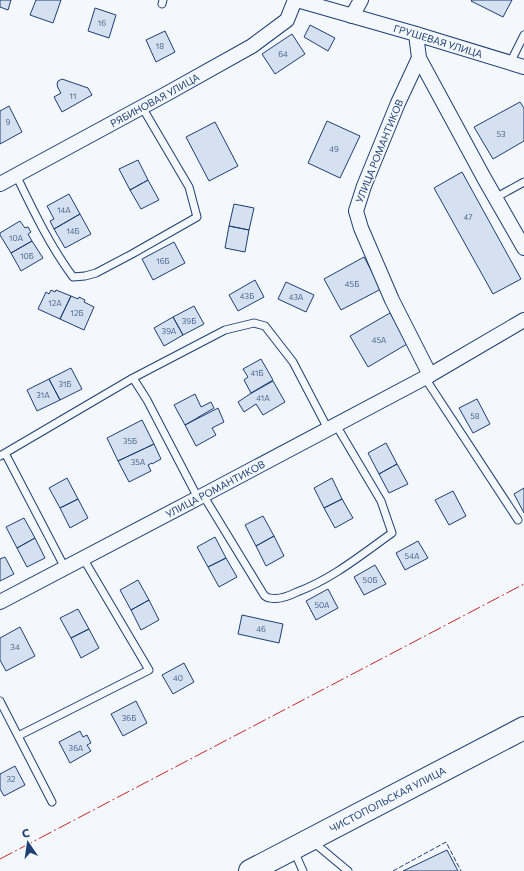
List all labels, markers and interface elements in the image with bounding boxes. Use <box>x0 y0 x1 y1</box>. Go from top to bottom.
house number: 16 <box>98 18 106 28</box>
street label: ГРУШЕВАЯ УЛИЦА <box>392 22 484 60</box>
house number: 18 <box>156 41 164 51</box>
house number: 64 <box>278 49 288 59</box>
street label: РЯБИНОВАЯ УЛИЦА <box>108 71 201 129</box>
house number: 11 <box>70 91 76 101</box>
street label: УЛИЦА РОМАНТИКОВ <box>353 97 405 204</box>
house number: 9 <box>6 117 11 127</box>
house number: 53 <box>496 129 506 139</box>
house number: 49 <box>329 144 339 154</box>
house number: 14А <box>57 205 71 215</box>
house number: 47 <box>464 212 472 222</box>
house number: 14Б <box>66 226 80 236</box>
house number: 10А <box>9 233 23 243</box>
house number: 10Б <box>20 251 34 261</box>
house number: 16Б <box>156 256 170 266</box>
house number: 45Б <box>345 279 359 289</box>
house number: 43Б <box>240 291 254 301</box>
house number: 43А <box>289 292 304 302</box>
house number: 12А <box>48 298 62 308</box>
house number: 12Б <box>71 308 83 318</box>
house number: 39Б <box>182 316 196 326</box>
house number: 39А <box>162 326 177 336</box>
house number: 45А <box>372 335 387 345</box>
house number: 41Б <box>251 368 264 378</box>
house number: 31Б <box>59 379 72 389</box>
house number: 31A <box>36 390 50 400</box>
house number: 41А <box>256 393 270 403</box>
house number: 58 <box>470 411 480 421</box>
house number: 35Б <box>123 436 137 446</box>
house number: 35А <box>131 457 146 467</box>
street label: УЛИЦА РОМАНТИКОВ <box>163 457 267 520</box>
house number: 54А <box>405 551 420 561</box>
house number: 50Б <box>363 575 377 585</box>
house number: 50А <box>314 600 330 610</box>
house number: 46 <box>256 624 266 634</box>
house number: 34 <box>10 642 20 652</box>
house number: 40 <box>173 673 183 683</box>
house number: 36Б <box>122 713 136 723</box>
house number: 36A <box>69 743 84 753</box>
street label: ЧИСТОПОЛЬСКАЯ УЛИЦА <box>327 764 448 835</box>
house number: 32 <box>7 774 16 784</box>
north arrow <box>8 823 48 863</box>
text: С <box>21 825 31 840</box>

